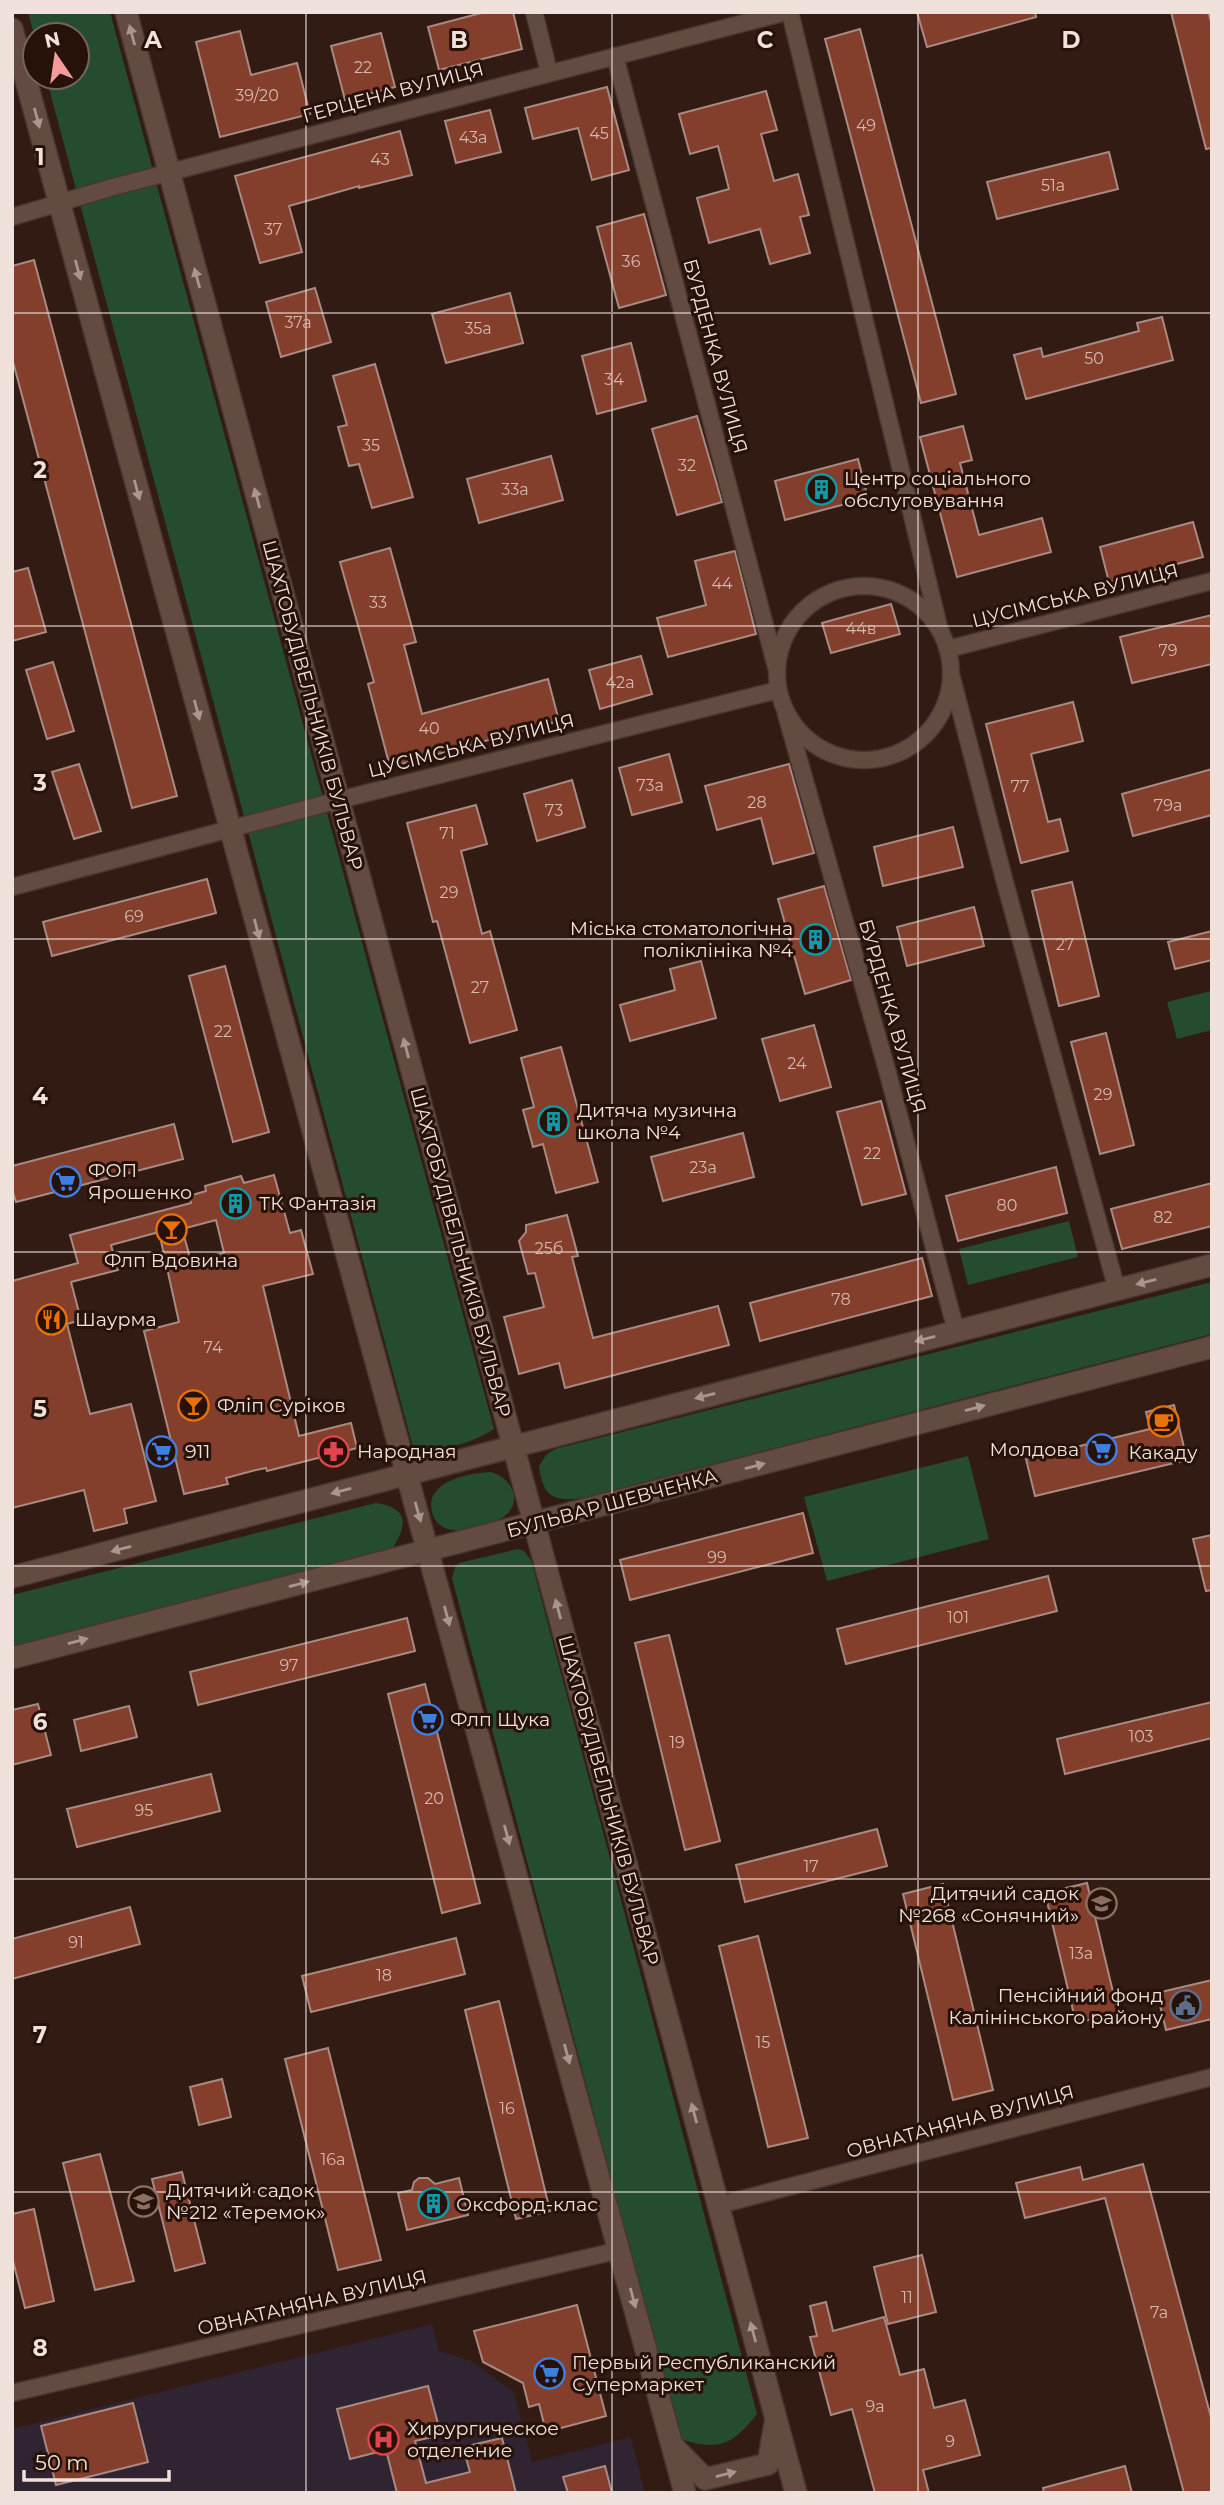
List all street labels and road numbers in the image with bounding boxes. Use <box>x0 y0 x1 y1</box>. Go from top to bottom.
street label: ГЕРЦЕНА ВУЛИЦЯ <box>300 57 486 128</box>
street label: БУРДЕНКА ВУЛИЦЯ <box>678 256 753 456</box>
street label: ШАХТОБУДІВЕЛЬНИКІВ БУЛЬВАР <box>257 538 368 873</box>
street label: ЦУСІМСЬКА ВУЛИЦЯ <box>970 559 1181 632</box>
street label: ЦУСІМСЬКА ВУЛИЦЯ <box>366 709 577 782</box>
street label: БУРДЕНКА ВУЛИЦЯ <box>854 917 931 1116</box>
street label: ШАХТОБУДІВЕЛЬНИКІВ БУЛЬВАР <box>405 1085 516 1420</box>
street label: БУЛЬВАР ШЕВЧЕНКА <box>504 1464 720 1543</box>
street label: ШАХТОБУДІВЕЛЬНИКІВ БУЛЬВАР <box>553 1633 664 1968</box>
street label: ОВНАТАНЯНА ВУЛИЦЯ <box>844 2080 1076 2163</box>
street label: ОВНАТАНЯНА ВУЛИЦЯ <box>195 2265 429 2340</box>

